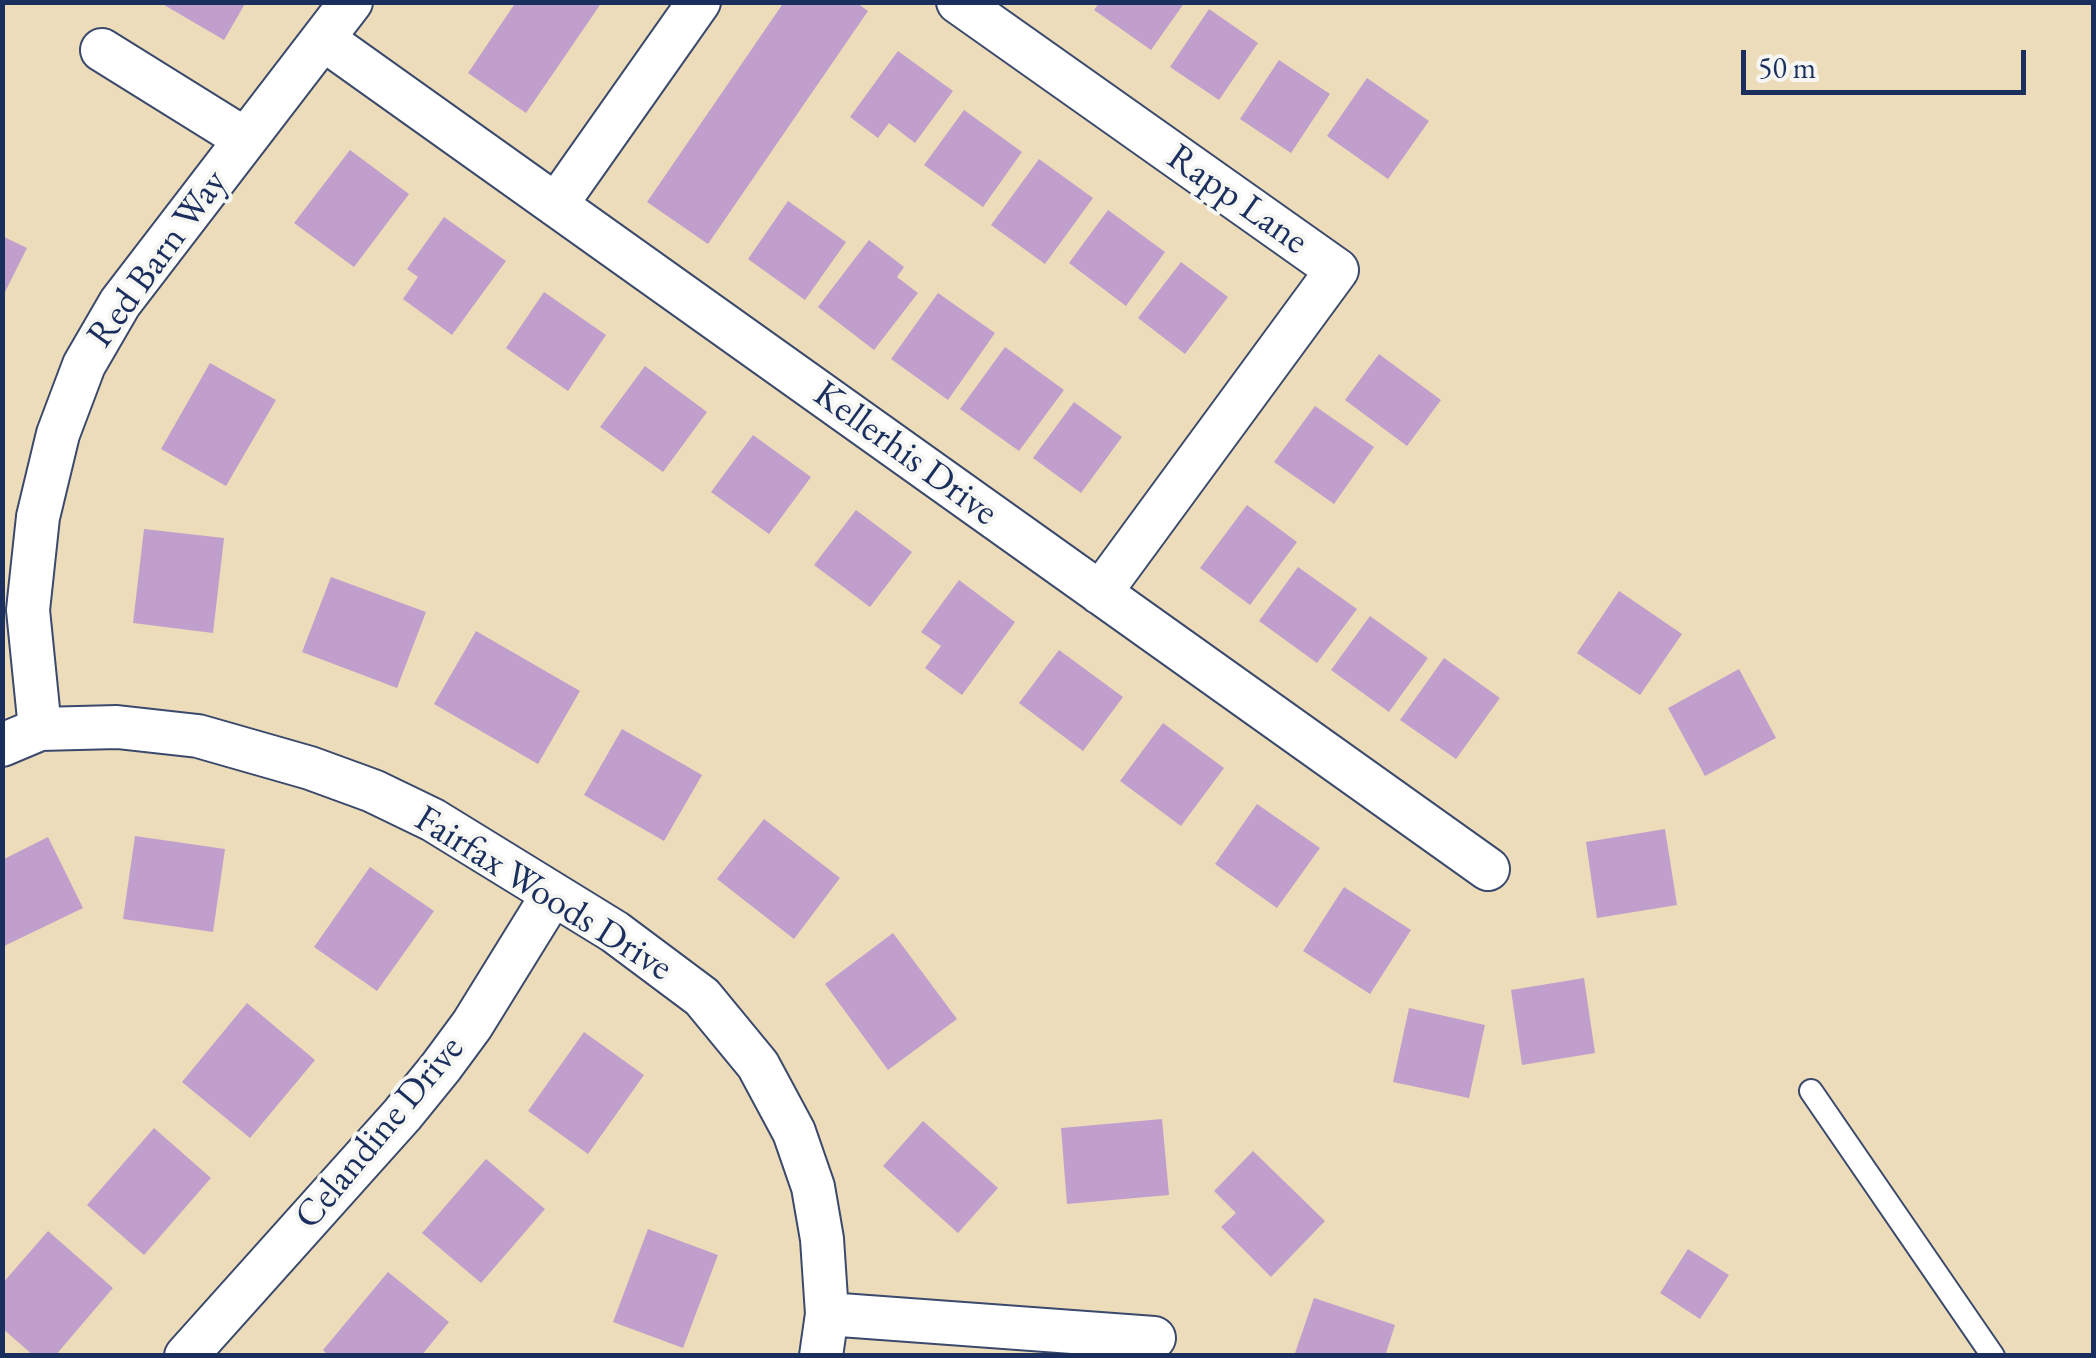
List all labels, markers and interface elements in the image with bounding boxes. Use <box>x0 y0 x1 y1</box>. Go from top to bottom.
scale bar <box>1746 30 2031 92</box>
text: 50 m <box>1758 48 1816 87</box>
street label: Rapp Lane <box>1158 135 1316 265</box>
street label: Red Barn Way <box>78 161 238 357</box>
street label: Kellerhis Drive <box>804 372 1006 536</box>
street label: Fairfax Woods Drive <box>406 797 680 991</box>
street label: Celandine Drive <box>286 1027 474 1239</box>

